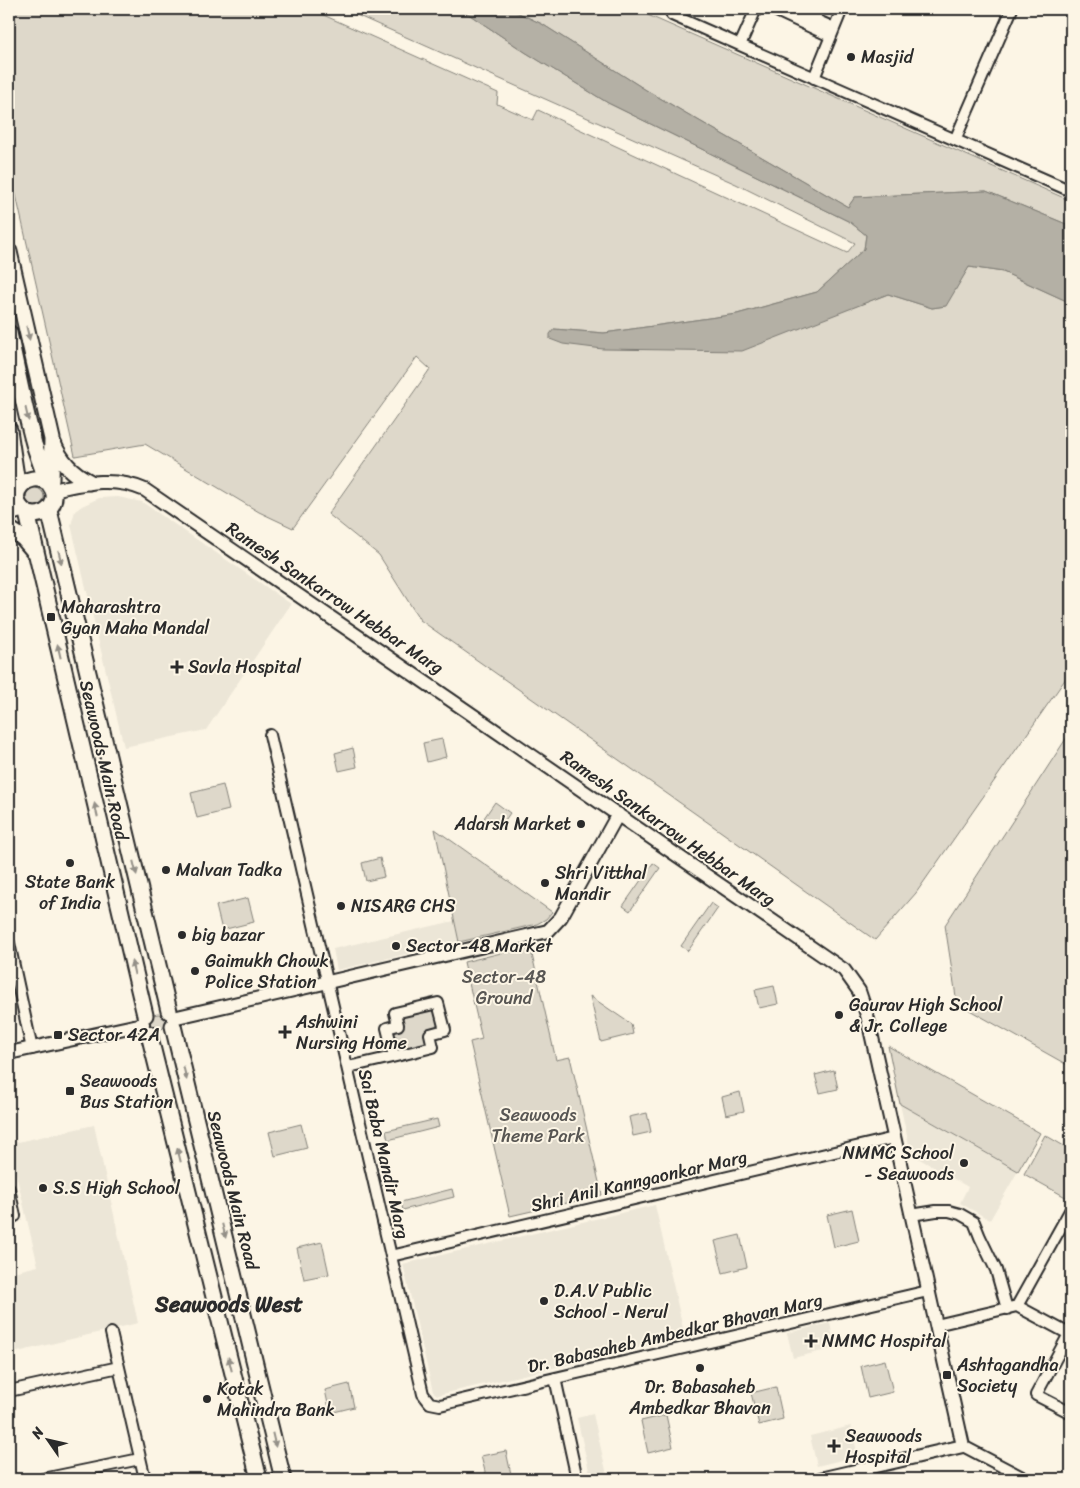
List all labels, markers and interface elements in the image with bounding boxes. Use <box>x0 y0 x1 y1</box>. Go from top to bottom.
place label: Masjid <box>861 41 915 73</box>
marker: Masjid <box>845 51 857 63</box>
one-way arrow <box>24 326 32 341</box>
one-way arrow <box>24 407 32 423</box>
street label: Ramesh Sankarrow Hebbar Marg <box>219 513 451 683</box>
one-way arrow <box>56 550 64 565</box>
place label: Maharashtra Gyan Maha Mandal <box>61 591 210 644</box>
marker: Maharashtra Gyan Maha Mandal <box>45 611 57 623</box>
one-way arrow <box>55 644 63 659</box>
place label: Savla Hospital <box>188 651 302 683</box>
marker: Savla Hospital <box>170 660 184 674</box>
street label: Seawoods Main Road <box>70 677 138 845</box>
street label: Ramesh Sankarrow Hebbar Marg <box>553 741 783 915</box>
one-way arrow <box>92 802 100 817</box>
place label: Adarsh Market <box>454 808 571 840</box>
marker: Adarsh Market <box>575 818 587 830</box>
place label: Malvan Tadka <box>176 854 282 886</box>
marker: State Bank of India <box>64 857 76 869</box>
place label: Shri Vitthal Mandir <box>555 857 648 910</box>
one-way arrow <box>131 861 139 876</box>
marker: Malvan Tadka <box>160 864 172 876</box>
place label: State Bank of India <box>25 866 115 919</box>
marker: Shri Vitthal Mandir <box>539 877 551 889</box>
place label: NISARG CHS <box>351 890 456 922</box>
marker: NISARG CHS <box>335 900 347 912</box>
place label: big bazar <box>192 919 266 951</box>
marker: big bazar <box>176 929 188 941</box>
place label: Sector-48 Market <box>406 930 553 962</box>
marker: Sector-48 Market <box>390 940 402 952</box>
place label: Gaimukh Chowk Police Station <box>205 945 329 998</box>
one-way arrow <box>129 960 137 975</box>
park label: Sector-48 Ground <box>462 961 546 1014</box>
marker: Gaimukh Chowk Police Station <box>189 965 201 977</box>
place label: Gaurav High School & Jr. College <box>849 989 1003 1042</box>
place label: Ashwini Nursing Home <box>295 1006 407 1059</box>
marker: Gaurav High School & Jr. College <box>833 1009 845 1021</box>
place label: Sector 42A <box>68 1019 160 1051</box>
marker: Ashwini Nursing Home <box>278 1025 292 1039</box>
marker: Sector 42A <box>52 1029 64 1041</box>
place label: Seawoods Bus Station <box>80 1065 174 1118</box>
one-way arrow <box>181 1066 189 1081</box>
street label: Sai Baba Mandir Marg <box>349 1066 419 1242</box>
marker: Seawoods Bus Station <box>64 1085 76 1097</box>
park label: Seawoods Theme Park <box>492 1099 585 1152</box>
street label: Seawoods Main Road <box>198 1107 269 1275</box>
place label: NMMC School - Seawoods <box>843 1137 955 1190</box>
street label: Shri Anil Kanngaonkar Marg <box>528 1141 750 1221</box>
one-way arrow <box>175 1148 183 1163</box>
marker: NMMC School - Seawoods <box>958 1157 970 1169</box>
place label: S.S High School <box>53 1172 181 1204</box>
marker: S.S High School <box>37 1182 49 1194</box>
one-way arrow <box>220 1223 228 1238</box>
place label: D.A.V Public School - Nerul <box>554 1275 669 1328</box>
street label: Dr. Babasaheb Ambedkar Bhavan Marg <box>524 1283 826 1383</box>
district label: Seawoods West <box>154 1285 303 1324</box>
marker: D.A.V Public School - Nerul <box>538 1295 550 1307</box>
place label: NMMC Hospital <box>822 1325 947 1357</box>
marker: NMMC Hospital <box>804 1334 818 1348</box>
place label: Ashtagandha Society <box>956 1349 1059 1402</box>
one-way arrow <box>226 1356 234 1371</box>
marker: Dr. Babasaheb Ambedkar Bhavan <box>694 1362 706 1374</box>
marker: Ashtagandha Society <box>941 1369 953 1381</box>
place label: Dr. Babasaheb Ambedkar Bhavan <box>628 1371 771 1424</box>
place label: Kotak Mahindra Bank <box>217 1373 335 1426</box>
marker: Kotak Mahindra Bank <box>201 1393 213 1405</box>
north arrow <box>22 1416 72 1466</box>
place label: Seawoods Hospital <box>845 1420 923 1473</box>
text: N <box>24 1422 51 1445</box>
one-way arrow <box>270 1432 278 1447</box>
marker: Seawoods Hospital <box>827 1439 841 1453</box>

